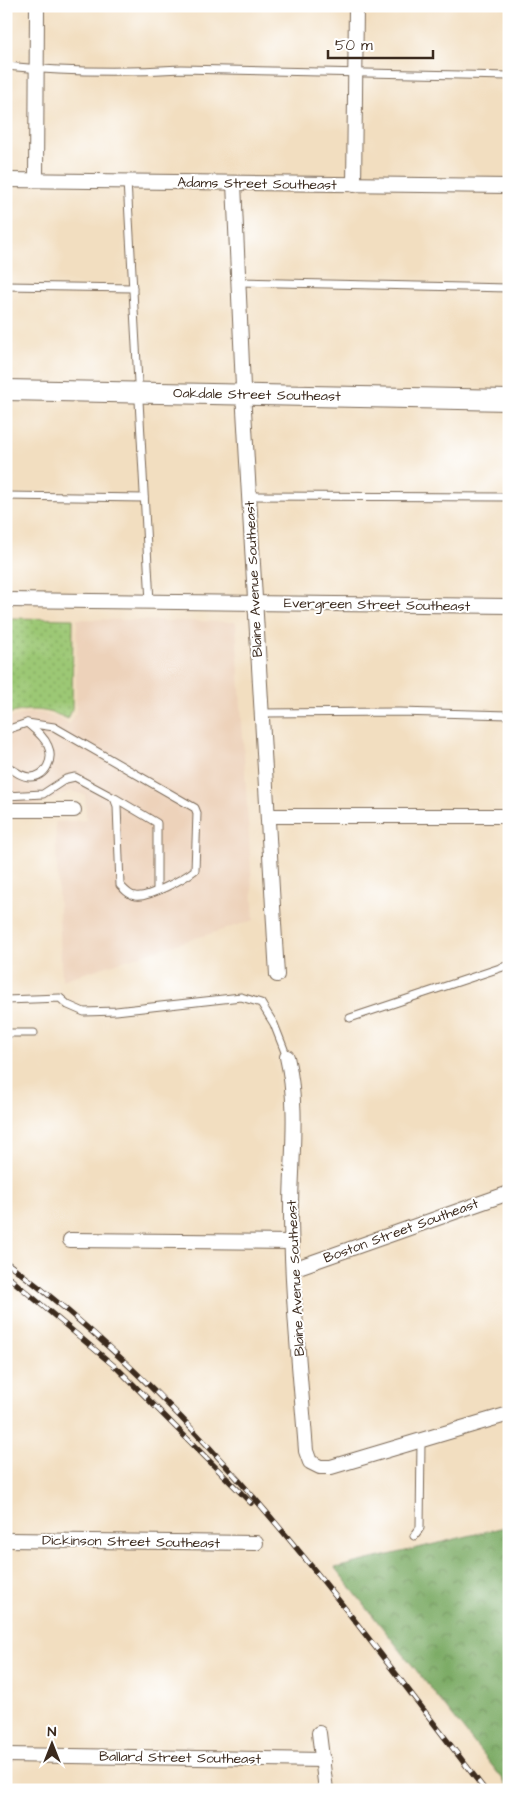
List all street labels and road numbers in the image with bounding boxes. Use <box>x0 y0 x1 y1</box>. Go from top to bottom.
street label: Adams Street Southeast <box>177 173 337 195</box>
street label: Oakdale Street Southeast <box>173 383 341 407</box>
street label: Blaine Avenue Southeast <box>240 500 268 658</box>
street label: Evergreen Street Southeast <box>284 593 471 617</box>
street label: Boston Street Southeast <box>321 1193 482 1268</box>
street label: Blaine Avenue Southeast <box>282 1199 310 1357</box>
street label: Dickinson Street Southeast <box>42 1530 221 1554</box>
street label: Ballard Street Southeast <box>99 1747 261 1769</box>

